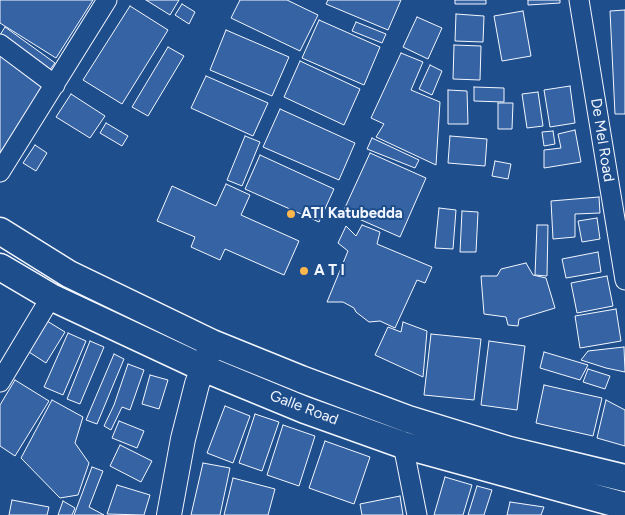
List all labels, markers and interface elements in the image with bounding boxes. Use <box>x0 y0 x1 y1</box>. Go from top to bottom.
street label: De Mel Road <box>586 97 618 183</box>
place label: ATI Katubedda <box>301 205 403 223</box>
marker: ATI Katubedda <box>285 208 297 220</box>
place label: A T I <box>314 262 345 280</box>
marker: A T I <box>298 265 310 277</box>
street label: Galle Road <box>267 387 341 429</box>

